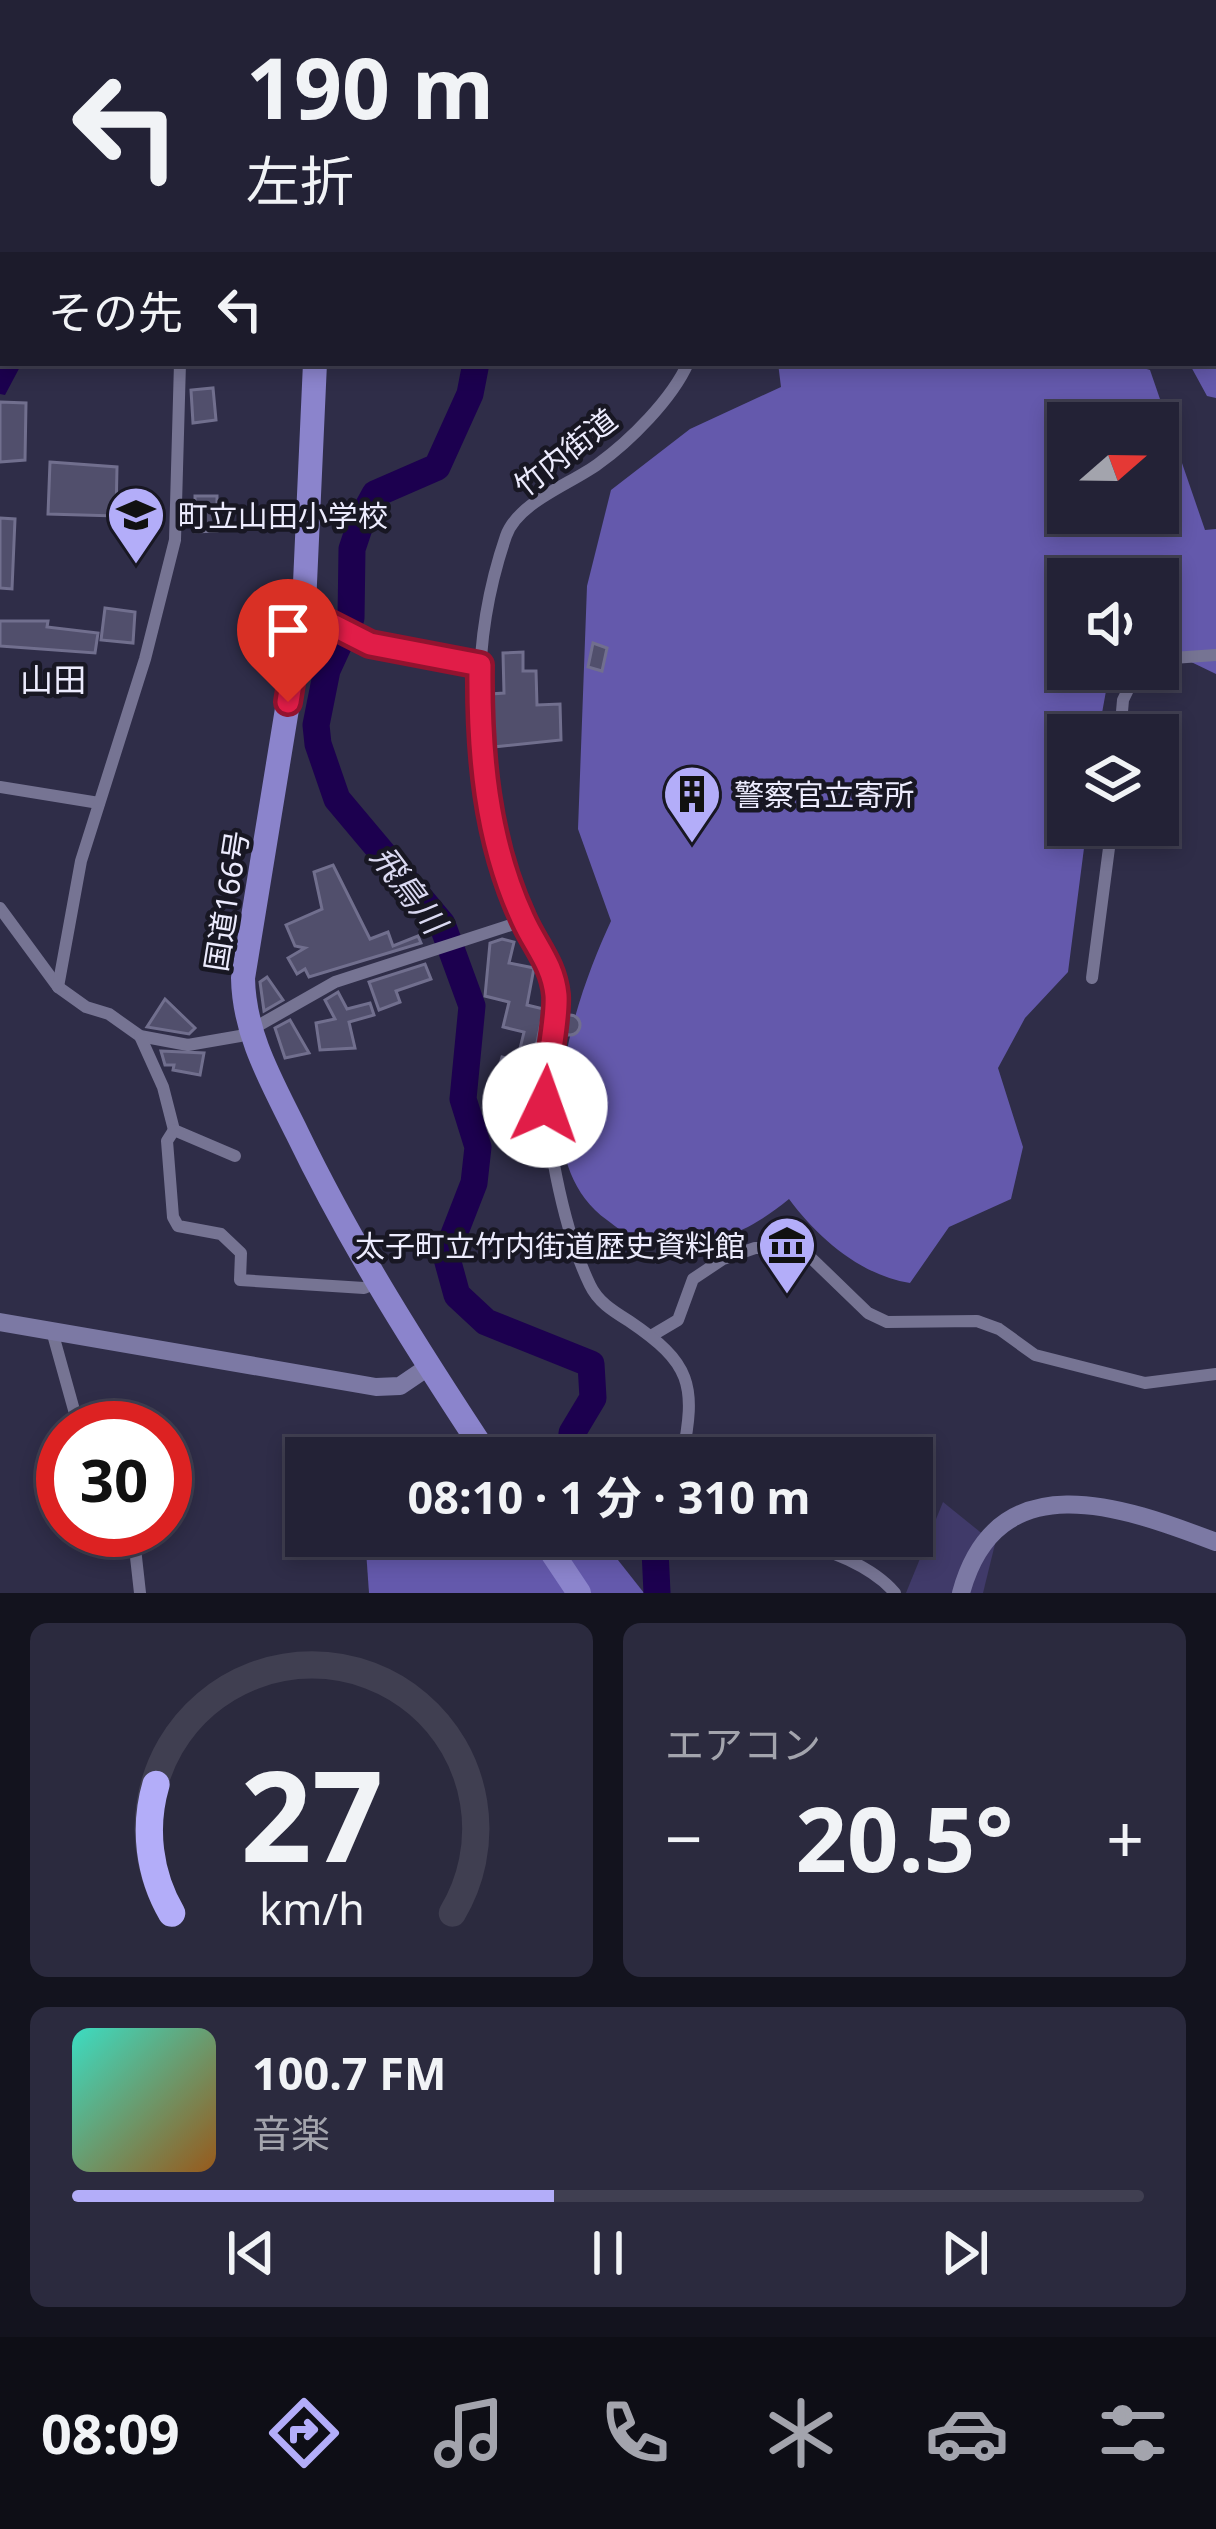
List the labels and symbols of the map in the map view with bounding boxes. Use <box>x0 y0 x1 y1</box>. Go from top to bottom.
street label: 竹内街道 <box>505 399 625 505</box>
north arrow <box>1047 402 1179 534</box>
school or university icon: 町立山田小学校 <box>105 484 167 566</box>
place label: 町立山田小学校 <box>178 495 388 536</box>
pin <box>237 579 339 702</box>
district label: 山田 <box>20 657 86 702</box>
building icon: 警察官立寄所 <box>661 763 723 845</box>
place label: 警察官立寄所 <box>734 774 914 815</box>
street label: 国道166号 <box>195 828 257 974</box>
water label: 飛鳥川 <box>361 836 459 944</box>
position arrow <box>482 1042 608 1168</box>
museum icon: 太子町立竹内街道歴史資料館 <box>756 1214 818 1296</box>
place label: 太子町立竹内街道歴史資料館 <box>355 1225 745 1266</box>
speed limit sign: 30 <box>36 1401 192 1557</box>

